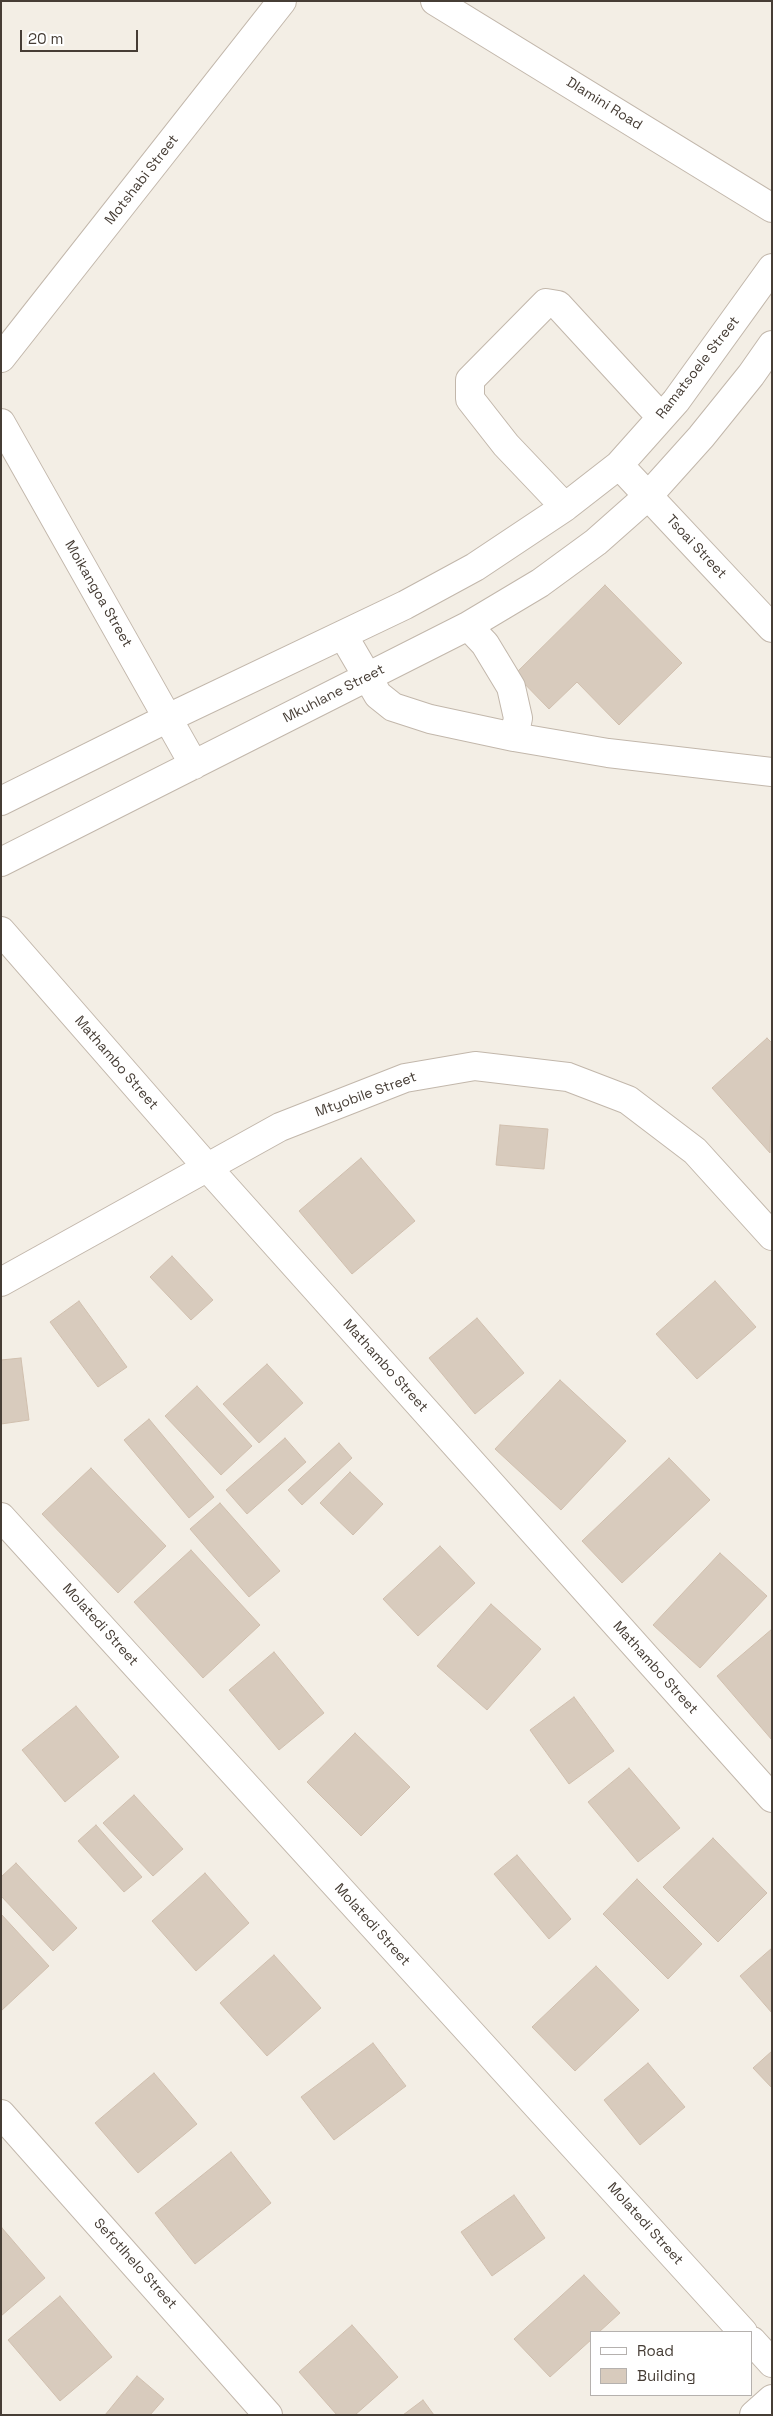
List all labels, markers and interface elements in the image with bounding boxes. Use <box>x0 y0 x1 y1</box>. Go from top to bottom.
scale bar <box>22 20 140 52</box>
text: 20 m <box>28 29 63 48</box>
street label: Dlamini Road <box>563 74 645 134</box>
street label: Motshabi Street <box>102 132 182 228</box>
street label: Ramatsoele Street <box>653 313 743 423</box>
street label: Tsoai Street <box>662 512 730 582</box>
street label: Moikangoa Street <box>61 538 135 650</box>
street label: Mkuhlane Street <box>280 661 388 727</box>
street label: Mathambo Street <box>71 1013 161 1113</box>
street label: Mtyobile Street <box>313 1069 419 1121</box>
street label: Mathambo Street <box>339 1316 431 1416</box>
street label: Molatedi Street <box>59 1580 141 1670</box>
street label: Mathambo Street <box>609 1618 701 1718</box>
street label: Molatedi Street <box>331 1880 413 1970</box>
street label: Molatedi Street <box>604 2179 686 2269</box>
street label: Sefotlhelo Street <box>90 2215 180 2313</box>
legend <box>590 2331 753 2396</box>
text: Road <box>637 2341 674 2360</box>
text: Building <box>637 2366 696 2385</box>

